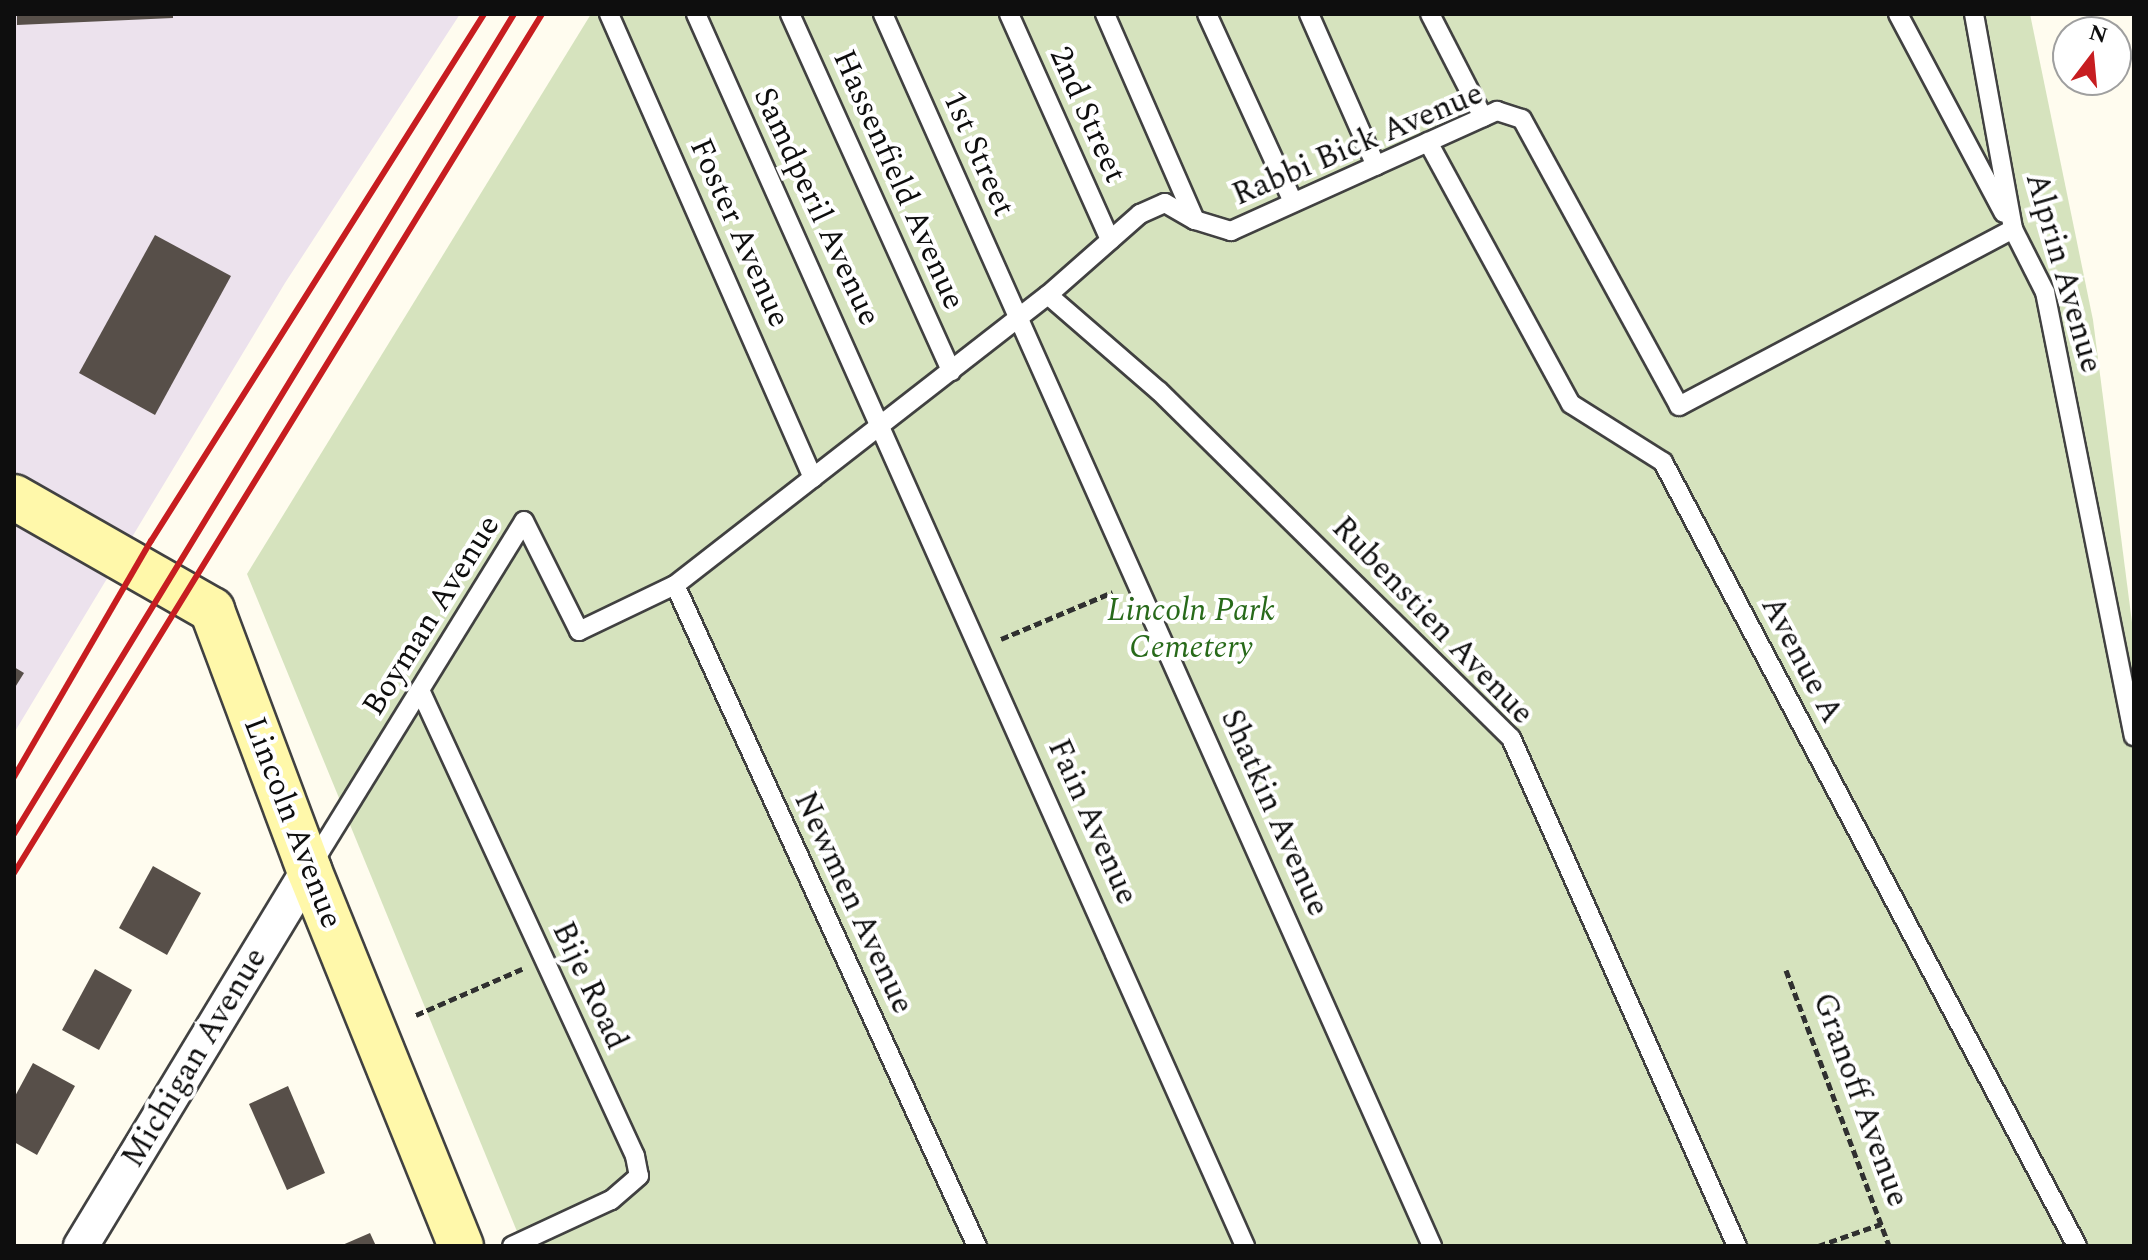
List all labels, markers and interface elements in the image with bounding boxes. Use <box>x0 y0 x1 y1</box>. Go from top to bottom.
north arrow <box>2052 16 2132 96</box>
text: N <box>2085 16 2111 53</box>
street label: 2nd Street <box>1040 41 1134 189</box>
street label: Hassenfield Avenue <box>823 44 973 316</box>
street label: Rabbi Bick Avenue <box>1227 75 1489 215</box>
street label: Samdperil Avenue <box>744 82 888 332</box>
street label: 1st Street <box>933 86 1023 222</box>
street label: Foster Avenue <box>680 133 798 333</box>
street label: Alprin Avenue <box>2016 169 2110 377</box>
street label: Boyman Avenue <box>355 509 509 723</box>
street label: Rubenstien Avenue <box>1323 509 1541 733</box>
street label: Avenue A <box>1752 590 1850 730</box>
park label: Lincoln Park Cemetery <box>1107 593 1275 668</box>
street label: Shatkin Avenue <box>1211 704 1337 922</box>
street label: Lincoln Avenue <box>234 712 350 934</box>
street label: Fain Avenue <box>1038 733 1146 911</box>
street label: Newmen Avenue <box>785 786 921 1020</box>
street label: Bije Road <box>543 916 635 1056</box>
street label: Michigan Avenue <box>114 941 276 1175</box>
street label: Granoff Avenue <box>1804 988 1916 1212</box>

